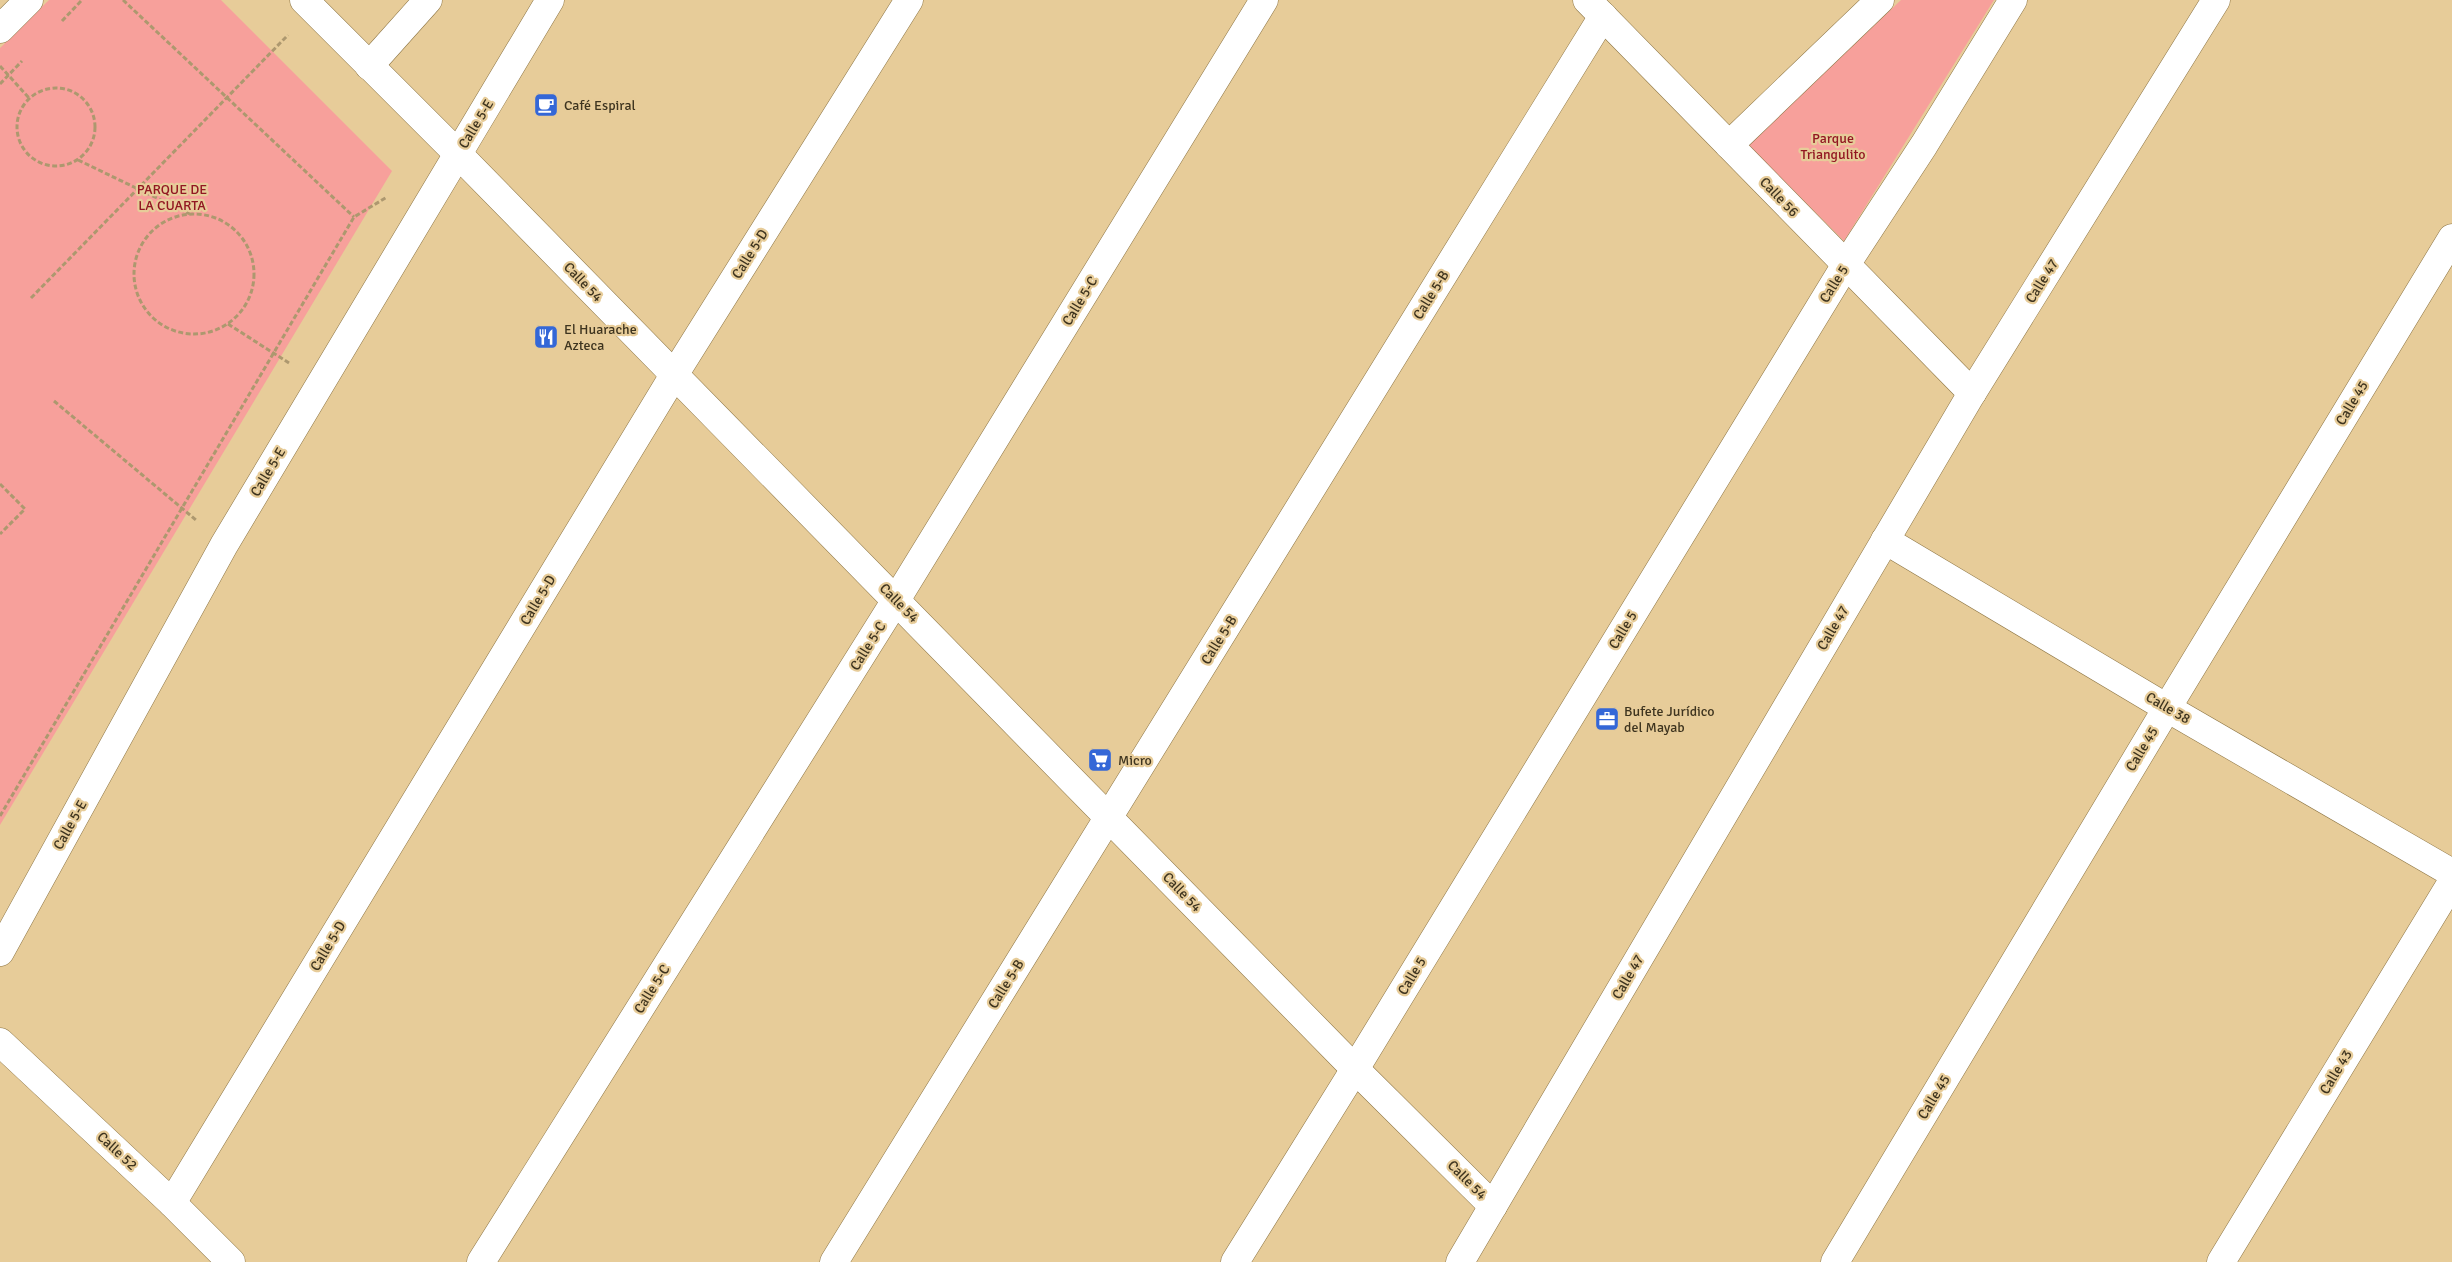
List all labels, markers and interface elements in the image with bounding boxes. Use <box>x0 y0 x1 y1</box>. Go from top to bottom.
cafe icon: Café Espiral <box>533 92 559 118</box>
street label: Calle 5-E <box>455 96 497 151</box>
place label: Café Espiral <box>564 97 636 114</box>
park label: Parque Triangulito <box>1800 130 1866 163</box>
street label: Calle 56 <box>1756 174 1802 220</box>
park label: PARQUE DE LA CUARTA <box>137 181 207 214</box>
street label: Calle 5-D <box>728 226 772 282</box>
street label: Calle 47 <box>2022 256 2062 306</box>
street label: Calle 54 <box>560 259 606 306</box>
street label: Calle 5 <box>1816 262 1852 306</box>
street label: Calle 5-B <box>1409 267 1453 323</box>
street label: Calle 5-C <box>1059 273 1101 329</box>
place label: El Huarache Azteca <box>564 321 637 354</box>
restaurant icon: El Huarache Azteca <box>533 324 559 350</box>
street label: Calle 45 <box>2332 378 2372 428</box>
street label: Calle 5-E <box>247 444 289 499</box>
street label: Calle 5-D <box>517 572 559 628</box>
street label: Calle 54 <box>876 580 923 627</box>
street label: Calle 47 <box>1813 603 1853 653</box>
street label: Calle 5 <box>1605 608 1641 652</box>
street label: Calle 5-B <box>1197 612 1241 668</box>
street label: Calle 5-C <box>846 618 890 674</box>
street label: Calle 38 <box>2143 688 2193 728</box>
place label: Bufete Jurídico del Mayab <box>1624 703 1715 736</box>
office icon: Bufete Jurídico del Mayab <box>1594 706 1620 732</box>
street label: Calle 45 <box>2122 724 2162 774</box>
supermarket icon: Micro <box>1087 747 1113 773</box>
place label: Micro <box>1118 752 1152 769</box>
street label: Calle 5-E <box>50 797 91 853</box>
street label: Calle 54 <box>1159 869 1205 916</box>
street label: Calle 5-D <box>307 918 349 974</box>
street label: Calle 47 <box>1608 952 1648 1002</box>
street label: Calle 5 <box>1394 954 1430 998</box>
street label: Calle 5-B <box>984 956 1028 1012</box>
street label: Calle 5-C <box>630 961 674 1017</box>
street label: Calle 43 <box>2316 1047 2356 1097</box>
street label: Calle 45 <box>1914 1072 1954 1122</box>
street label: Calle 52 <box>93 1128 141 1174</box>
street label: Calle 54 <box>1444 1157 1491 1204</box>

